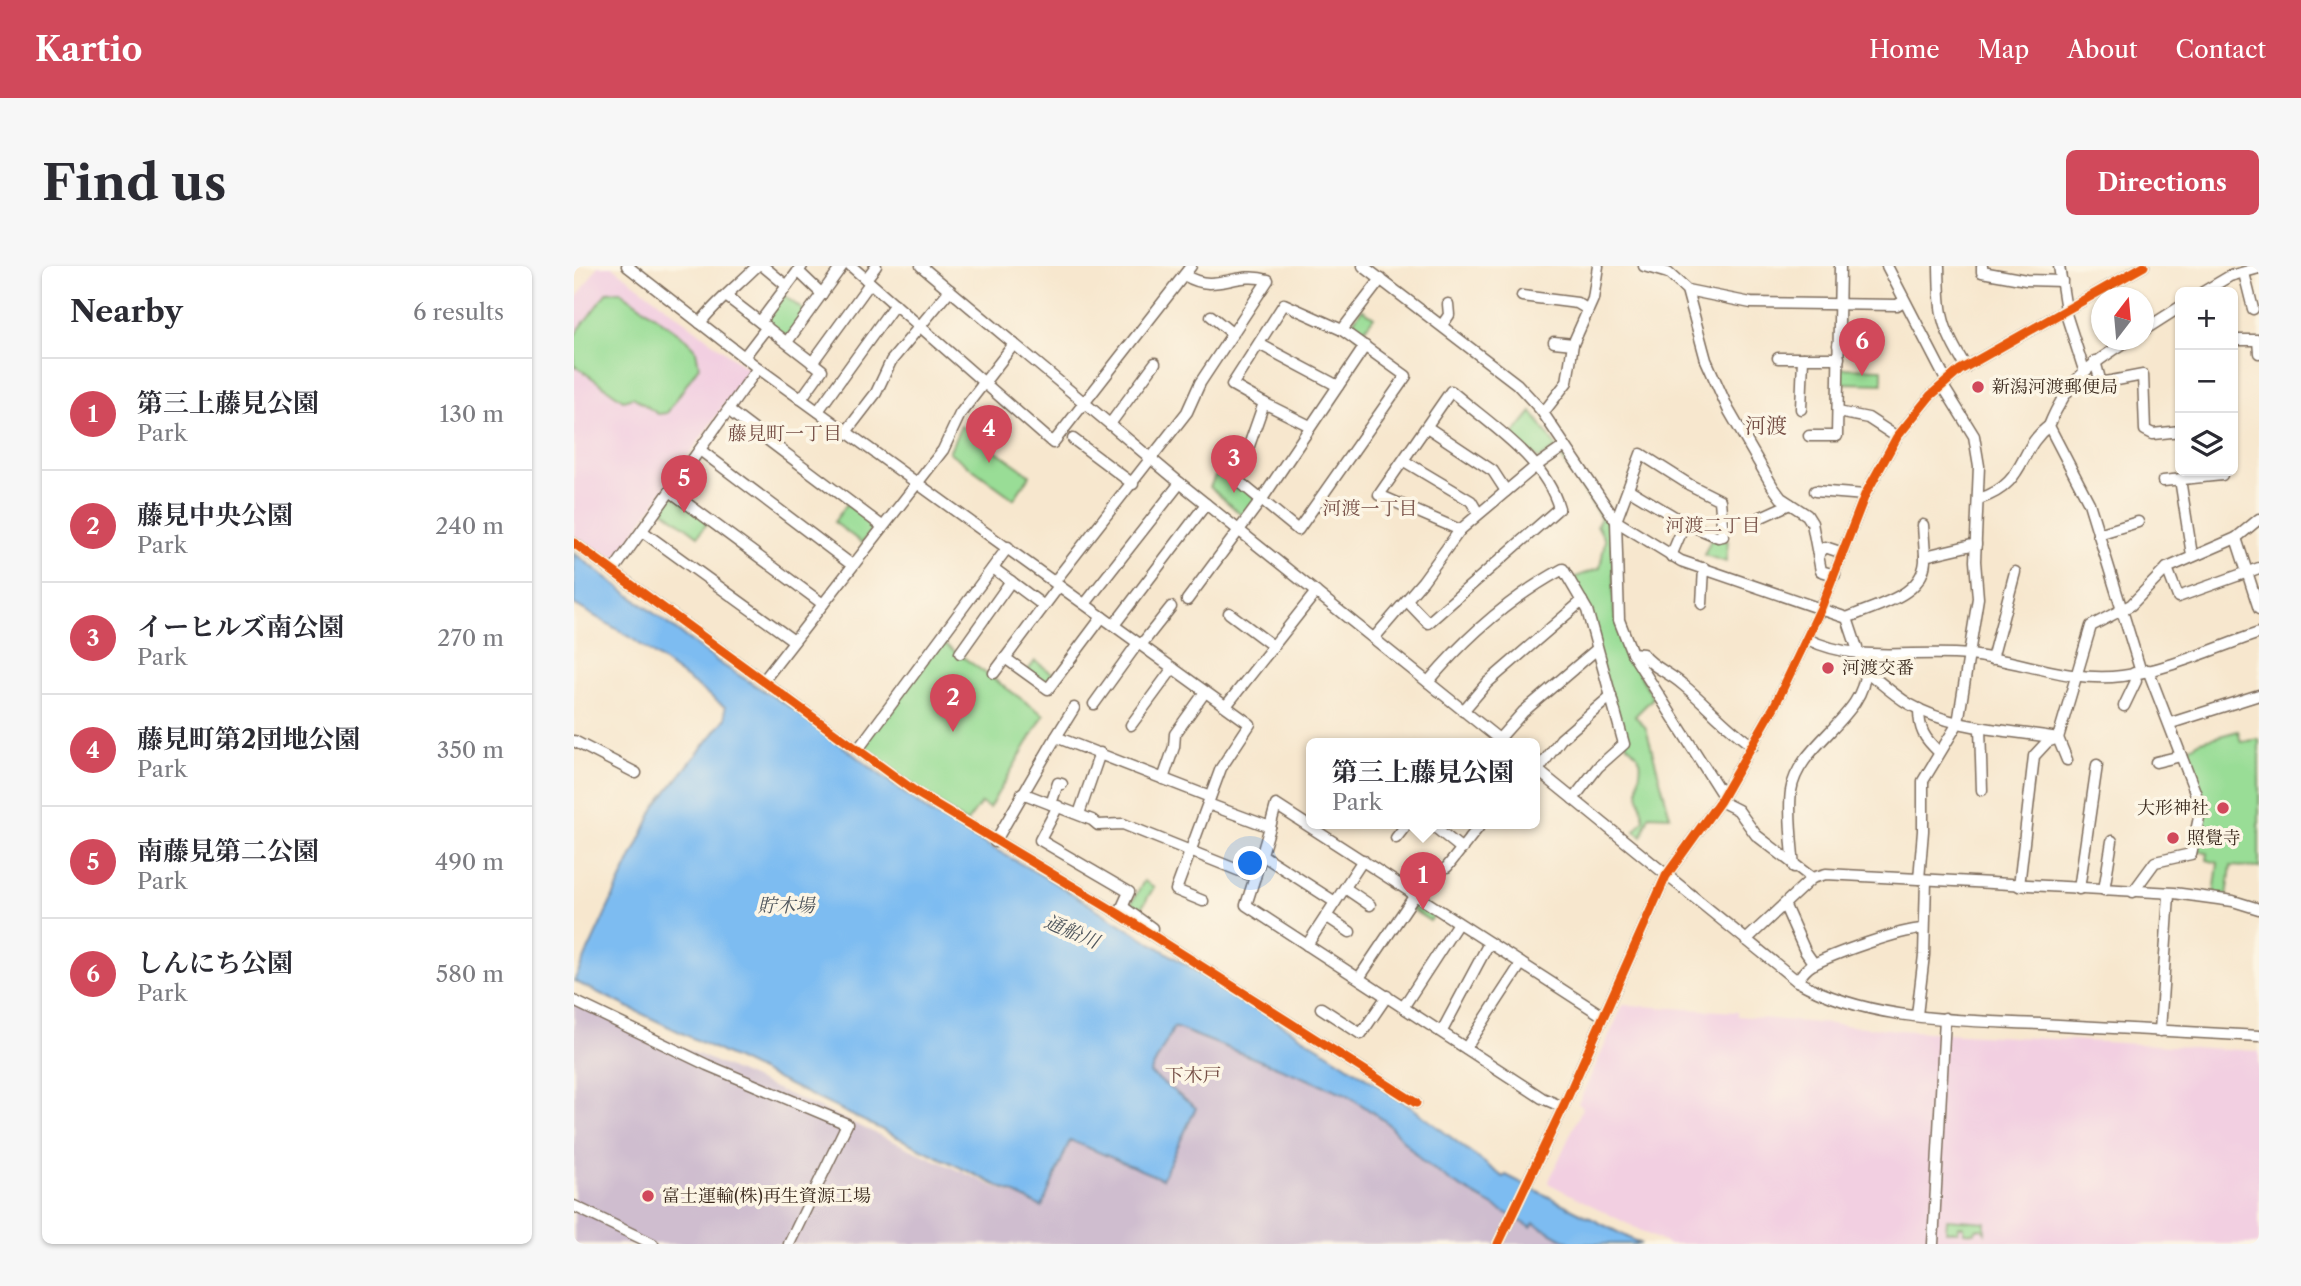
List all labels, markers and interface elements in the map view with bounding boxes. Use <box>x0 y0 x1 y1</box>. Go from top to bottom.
text: Kartio <box>35 29 143 70</box>
text: Home <box>1869 35 1940 64</box>
text: Map <box>1978 35 2029 64</box>
text: About <box>2067 35 2138 64</box>
text: Contact <box>2176 35 2266 64</box>
button: Directions <box>2066 150 2259 215</box>
text: Find us <box>42 152 226 213</box>
north arrow <box>2091 287 2154 350</box>
map controls <box>2175 287 2238 476</box>
button: + <box>2175 287 2238 350</box>
text: Nearby <box>70 293 183 330</box>
text: 6 results <box>413 298 504 326</box>
pin: 6 <box>1839 318 1885 376</box>
button: − <box>2175 350 2238 413</box>
place label: 新潟河渡郵便局 <box>1992 376 2118 398</box>
marker: 新潟河渡郵便局 <box>1970 379 1986 395</box>
text: 第三上藤見公園 <box>137 387 319 419</box>
text: 1 <box>88 400 98 428</box>
text: 130 m <box>440 400 504 428</box>
pin: 4 <box>966 405 1012 463</box>
district label: 河渡 <box>1745 413 1787 438</box>
button: layers <box>2175 413 2238 476</box>
text: Park <box>137 419 187 447</box>
district label: 藤見町一丁目 <box>728 422 842 445</box>
pin: 3 <box>1211 435 1257 493</box>
pin: 5 <box>661 455 707 513</box>
district label: 河渡一丁目 <box>1322 497 1418 520</box>
text: 藤見中央公園 <box>137 499 293 531</box>
text: 2 <box>86 512 100 540</box>
text: 240 m <box>435 512 504 540</box>
district label: 河渡二丁目 <box>1665 514 1761 537</box>
text: Park <box>137 531 187 559</box>
text: イーヒルズ南公園 <box>137 611 344 643</box>
text: 3 <box>87 624 100 652</box>
text: 270 m <box>437 624 504 652</box>
text: Park <box>137 643 187 671</box>
place label: 河渡交番 <box>1842 657 1914 679</box>
marker: 河渡交番 <box>1820 660 1836 676</box>
pin: 2 <box>930 674 976 732</box>
text: 藤見町第2団地公園 <box>137 723 360 755</box>
text: 4 <box>86 736 100 764</box>
text: 350 m <box>437 736 504 764</box>
popup <box>1306 738 1540 829</box>
text: Park <box>137 755 187 783</box>
text: 第三上藤見公園 <box>1332 756 1514 788</box>
text: Park <box>1332 788 1382 816</box>
place label: 大形神社 <box>2137 797 2209 819</box>
marker: 大形神社 <box>2215 800 2231 816</box>
place label: 照覺寺 <box>2187 827 2241 849</box>
marker: 照覺寺 <box>2165 830 2181 846</box>
text: 南藤見第二公園 <box>137 835 319 867</box>
your location <box>1233 846 1267 880</box>
text: 5 <box>87 848 99 876</box>
text: 490 m <box>435 848 504 876</box>
pin: 1 <box>1400 852 1446 910</box>
text: Park <box>137 867 187 895</box>
water label: 貯木場 <box>757 894 816 917</box>
water label: 通船川 <box>1041 910 1104 954</box>
text: しんにち公園 <box>137 947 293 979</box>
text: 6 <box>86 960 100 988</box>
text: 580 m <box>436 960 504 988</box>
text: Park <box>137 979 187 1007</box>
district label: 下木戸 <box>1164 1064 1222 1087</box>
place label: 富士運輸(株)再生資源工場 <box>662 1185 871 1207</box>
marker: 富士運輸(株)再生資源工場 <box>640 1188 656 1204</box>

